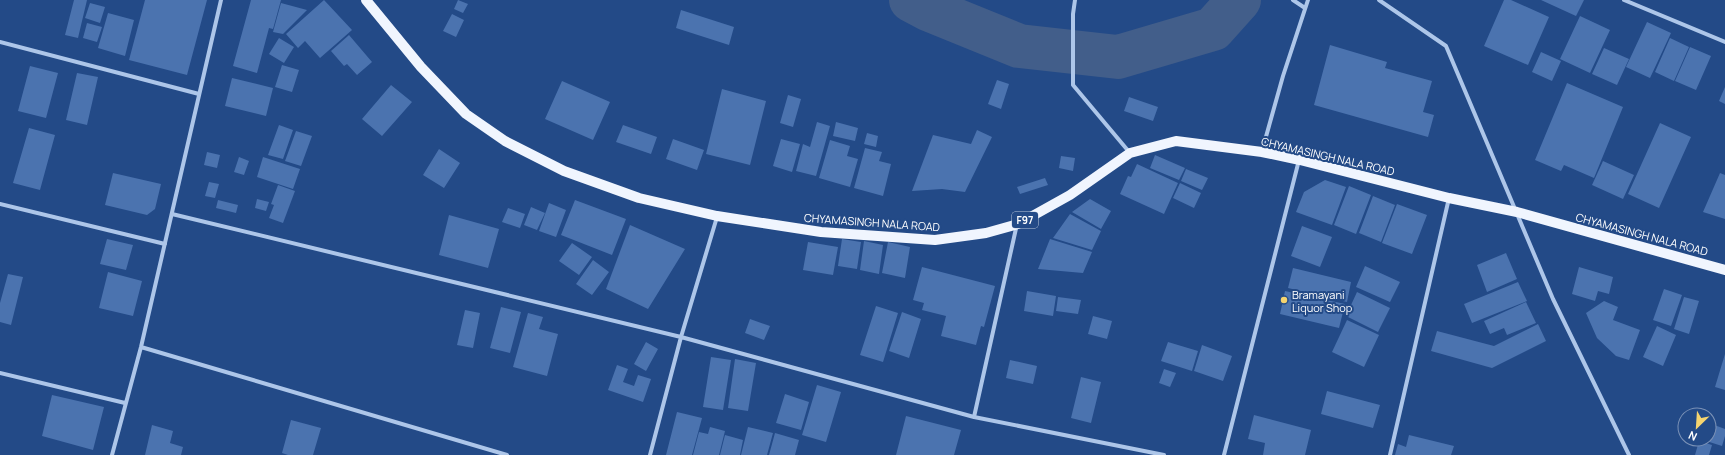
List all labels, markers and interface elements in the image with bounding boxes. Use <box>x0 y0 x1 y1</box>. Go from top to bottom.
street label: CHYAMASINGH NALA ROAD <box>1260 133 1396 179</box>
street label: CHYAMASINGH NALA ROAD <box>1574 209 1710 259</box>
street label: CHYAMASINGH NALA ROAD <box>803 210 941 234</box>
road number: F97 <box>1012 212 1038 228</box>
place label: Bramayani Liquor Shop <box>1292 287 1353 315</box>
marker: Bramayani Liquor Shop <box>1279 295 1289 305</box>
north arrow <box>1677 407 1717 447</box>
text: N <box>1686 428 1699 445</box>

